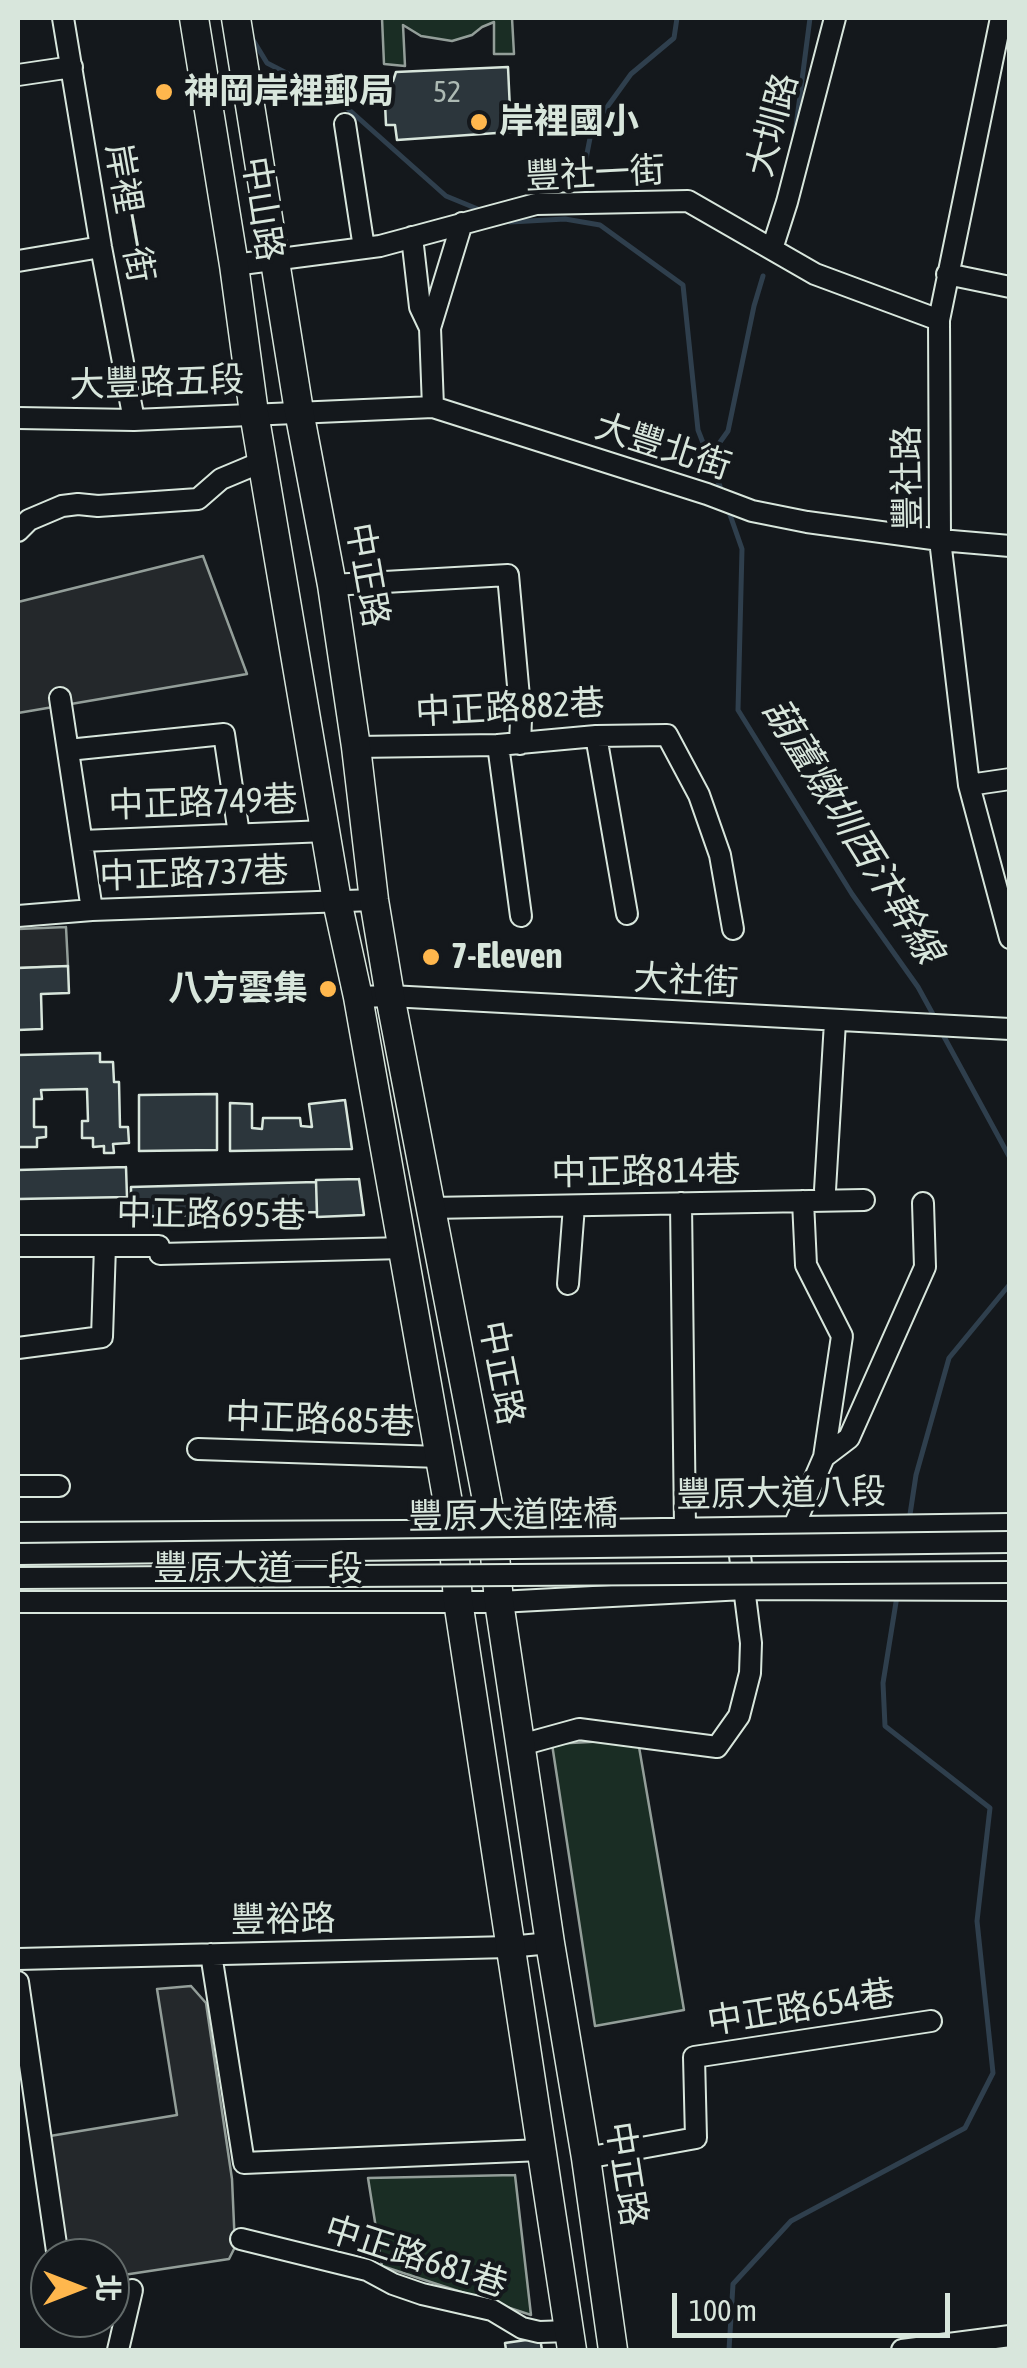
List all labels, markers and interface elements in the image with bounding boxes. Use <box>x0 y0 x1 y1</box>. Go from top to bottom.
street label: 大圳路 <box>739 69 807 181</box>
place label: 神岡岸裡郵局 <box>184 71 394 113</box>
house number: 52 <box>433 75 461 111</box>
marker: 神岡岸裡郵局 <box>153 81 175 103</box>
place label: 岸裡國小 <box>499 101 639 143</box>
marker: 岸裡國小 <box>468 111 490 133</box>
street label: 岸裡一街 <box>96 140 162 286</box>
street label: 豐社一街 <box>524 149 666 199</box>
street label: 中山路 <box>233 154 291 264</box>
street label: 大豐路五段 <box>69 359 245 407</box>
street label: 大豐北街 <box>590 405 736 489</box>
street label: 豐社路 <box>886 425 930 531</box>
street label: 中正路 <box>337 520 397 630</box>
street label: 中正路882巷 <box>414 682 606 734</box>
water label: 葫蘆燉圳西汴幹線 <box>752 690 952 972</box>
street label: 中正路749巷 <box>108 779 298 827</box>
street label: 中正路737巷 <box>99 850 289 898</box>
place label: 7-Eleven <box>451 936 563 978</box>
marker: 7-Eleven <box>420 946 442 968</box>
street label: 大社街 <box>632 957 740 1005</box>
place label: 八方雲集 <box>168 968 308 1010</box>
marker: 八方雲集 <box>317 978 339 1000</box>
street label: 中正路814巷 <box>551 1149 741 1195</box>
street label: 中正路695巷 <box>116 1192 306 1238</box>
street label: 中正路 <box>470 1317 532 1429</box>
street label: 中正路685巷 <box>225 1396 415 1444</box>
street label: 豐原大道八段 <box>676 1471 886 1517</box>
street label: 豐原大道陸橋 <box>408 1493 618 1539</box>
street label: 豐原大道一段 <box>153 1548 363 1590</box>
street label: 豐裕路 <box>230 1898 336 1942</box>
street label: 中正路654巷 <box>704 1972 898 2044</box>
street label: 中正路 <box>597 2119 655 2229</box>
street label: 中正路681巷 <box>319 2208 513 2306</box>
north arrow <box>30 2238 130 2338</box>
scale bar <box>677 2273 954 2335</box>
text: 北 <box>92 2274 124 2302</box>
text: 100 m <box>689 2293 757 2327</box>

